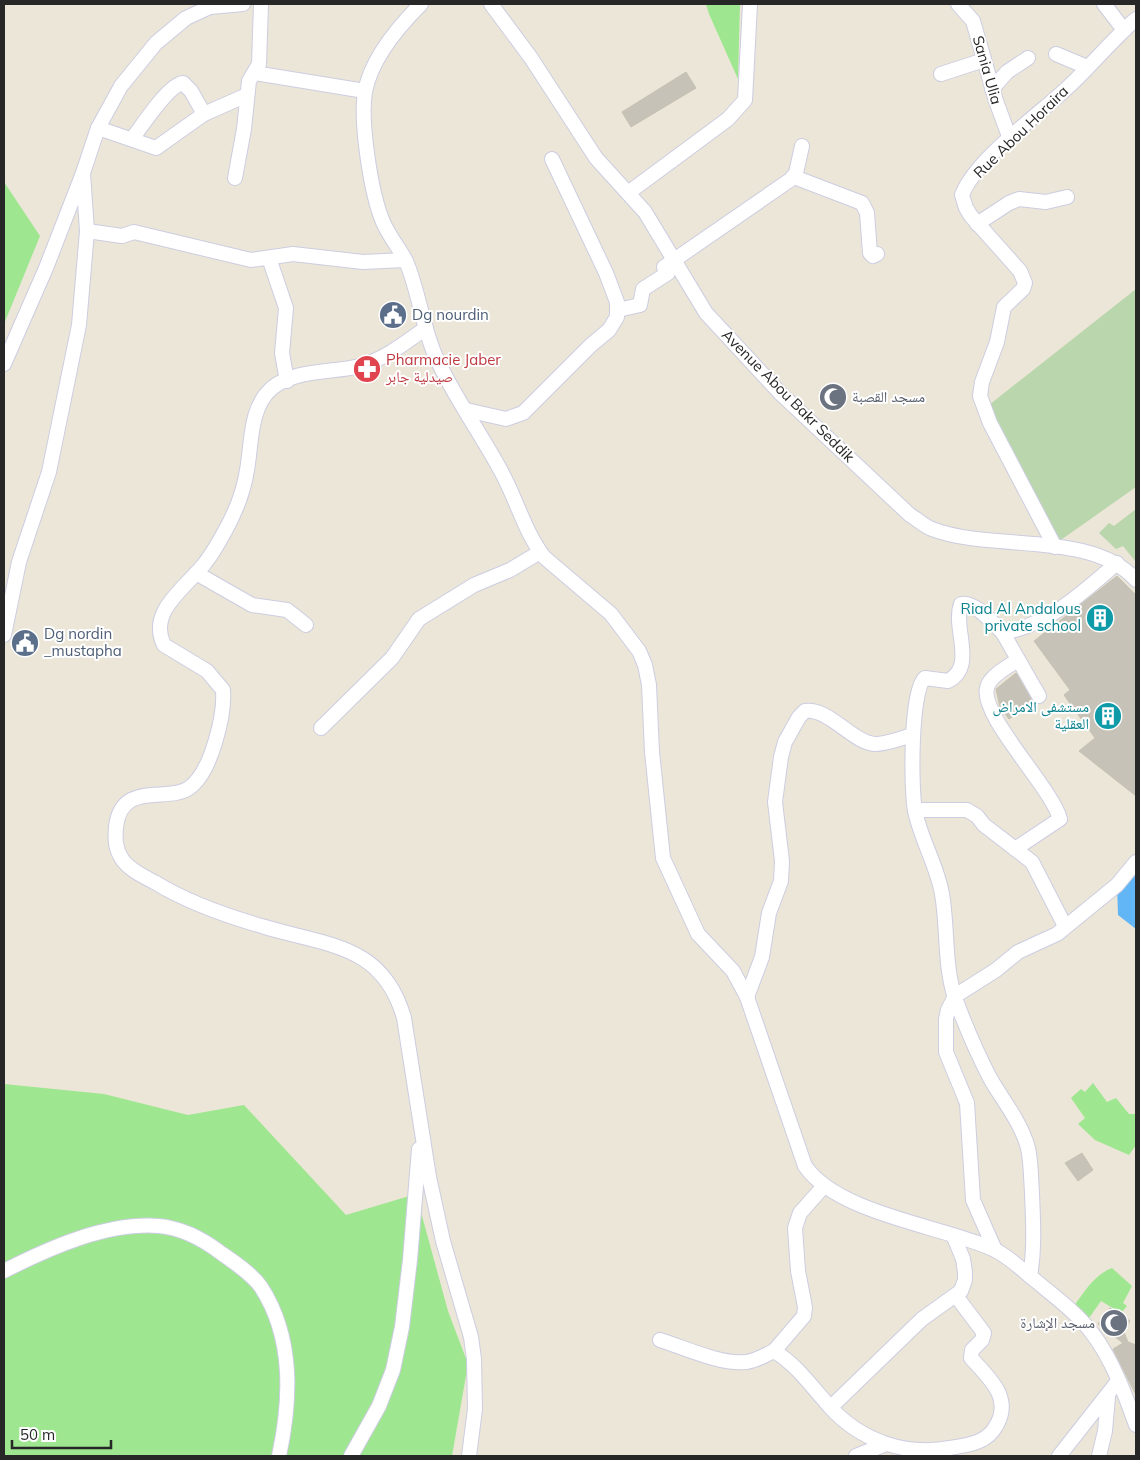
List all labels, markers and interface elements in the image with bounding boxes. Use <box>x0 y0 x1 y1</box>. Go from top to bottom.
street label: Sania Ulia <box>969 33 1006 106</box>
street label: Rue Abou Horaira <box>969 82 1072 182</box>
public building icon: Dg nourdin <box>378 300 408 330</box>
place label: Dg nourdin <box>412 305 489 324</box>
street label: Avenue Abou Bakr Seddik <box>718 325 859 466</box>
place label: Pharmacie Jaber صيدلية جابر <box>385 350 501 386</box>
pharmacy icon: Pharmacie Jaber صيدلية جابر <box>352 354 382 384</box>
mosque icon: مسجد القصبة <box>818 382 848 412</box>
place label: مسجد القصبة <box>852 387 925 406</box>
place label: Riad Al Andalous private school <box>961 599 1081 635</box>
building icon: Riad Al Andalous private school <box>1085 603 1115 633</box>
place label: Dg nordin _mustapha <box>44 624 122 660</box>
public building icon: Dg nordin _mustapha <box>10 628 40 658</box>
place label: مستشفى الامراض العقلية <box>993 697 1089 733</box>
building icon: مستشفى الامراض العقلية <box>1093 701 1123 731</box>
mosque icon: مسجد الإشارة <box>1099 1308 1129 1338</box>
place label: مسجد الإشارة <box>1020 1313 1095 1332</box>
scale bar <box>12 1418 111 1450</box>
text: 50 m <box>20 1425 55 1444</box>

